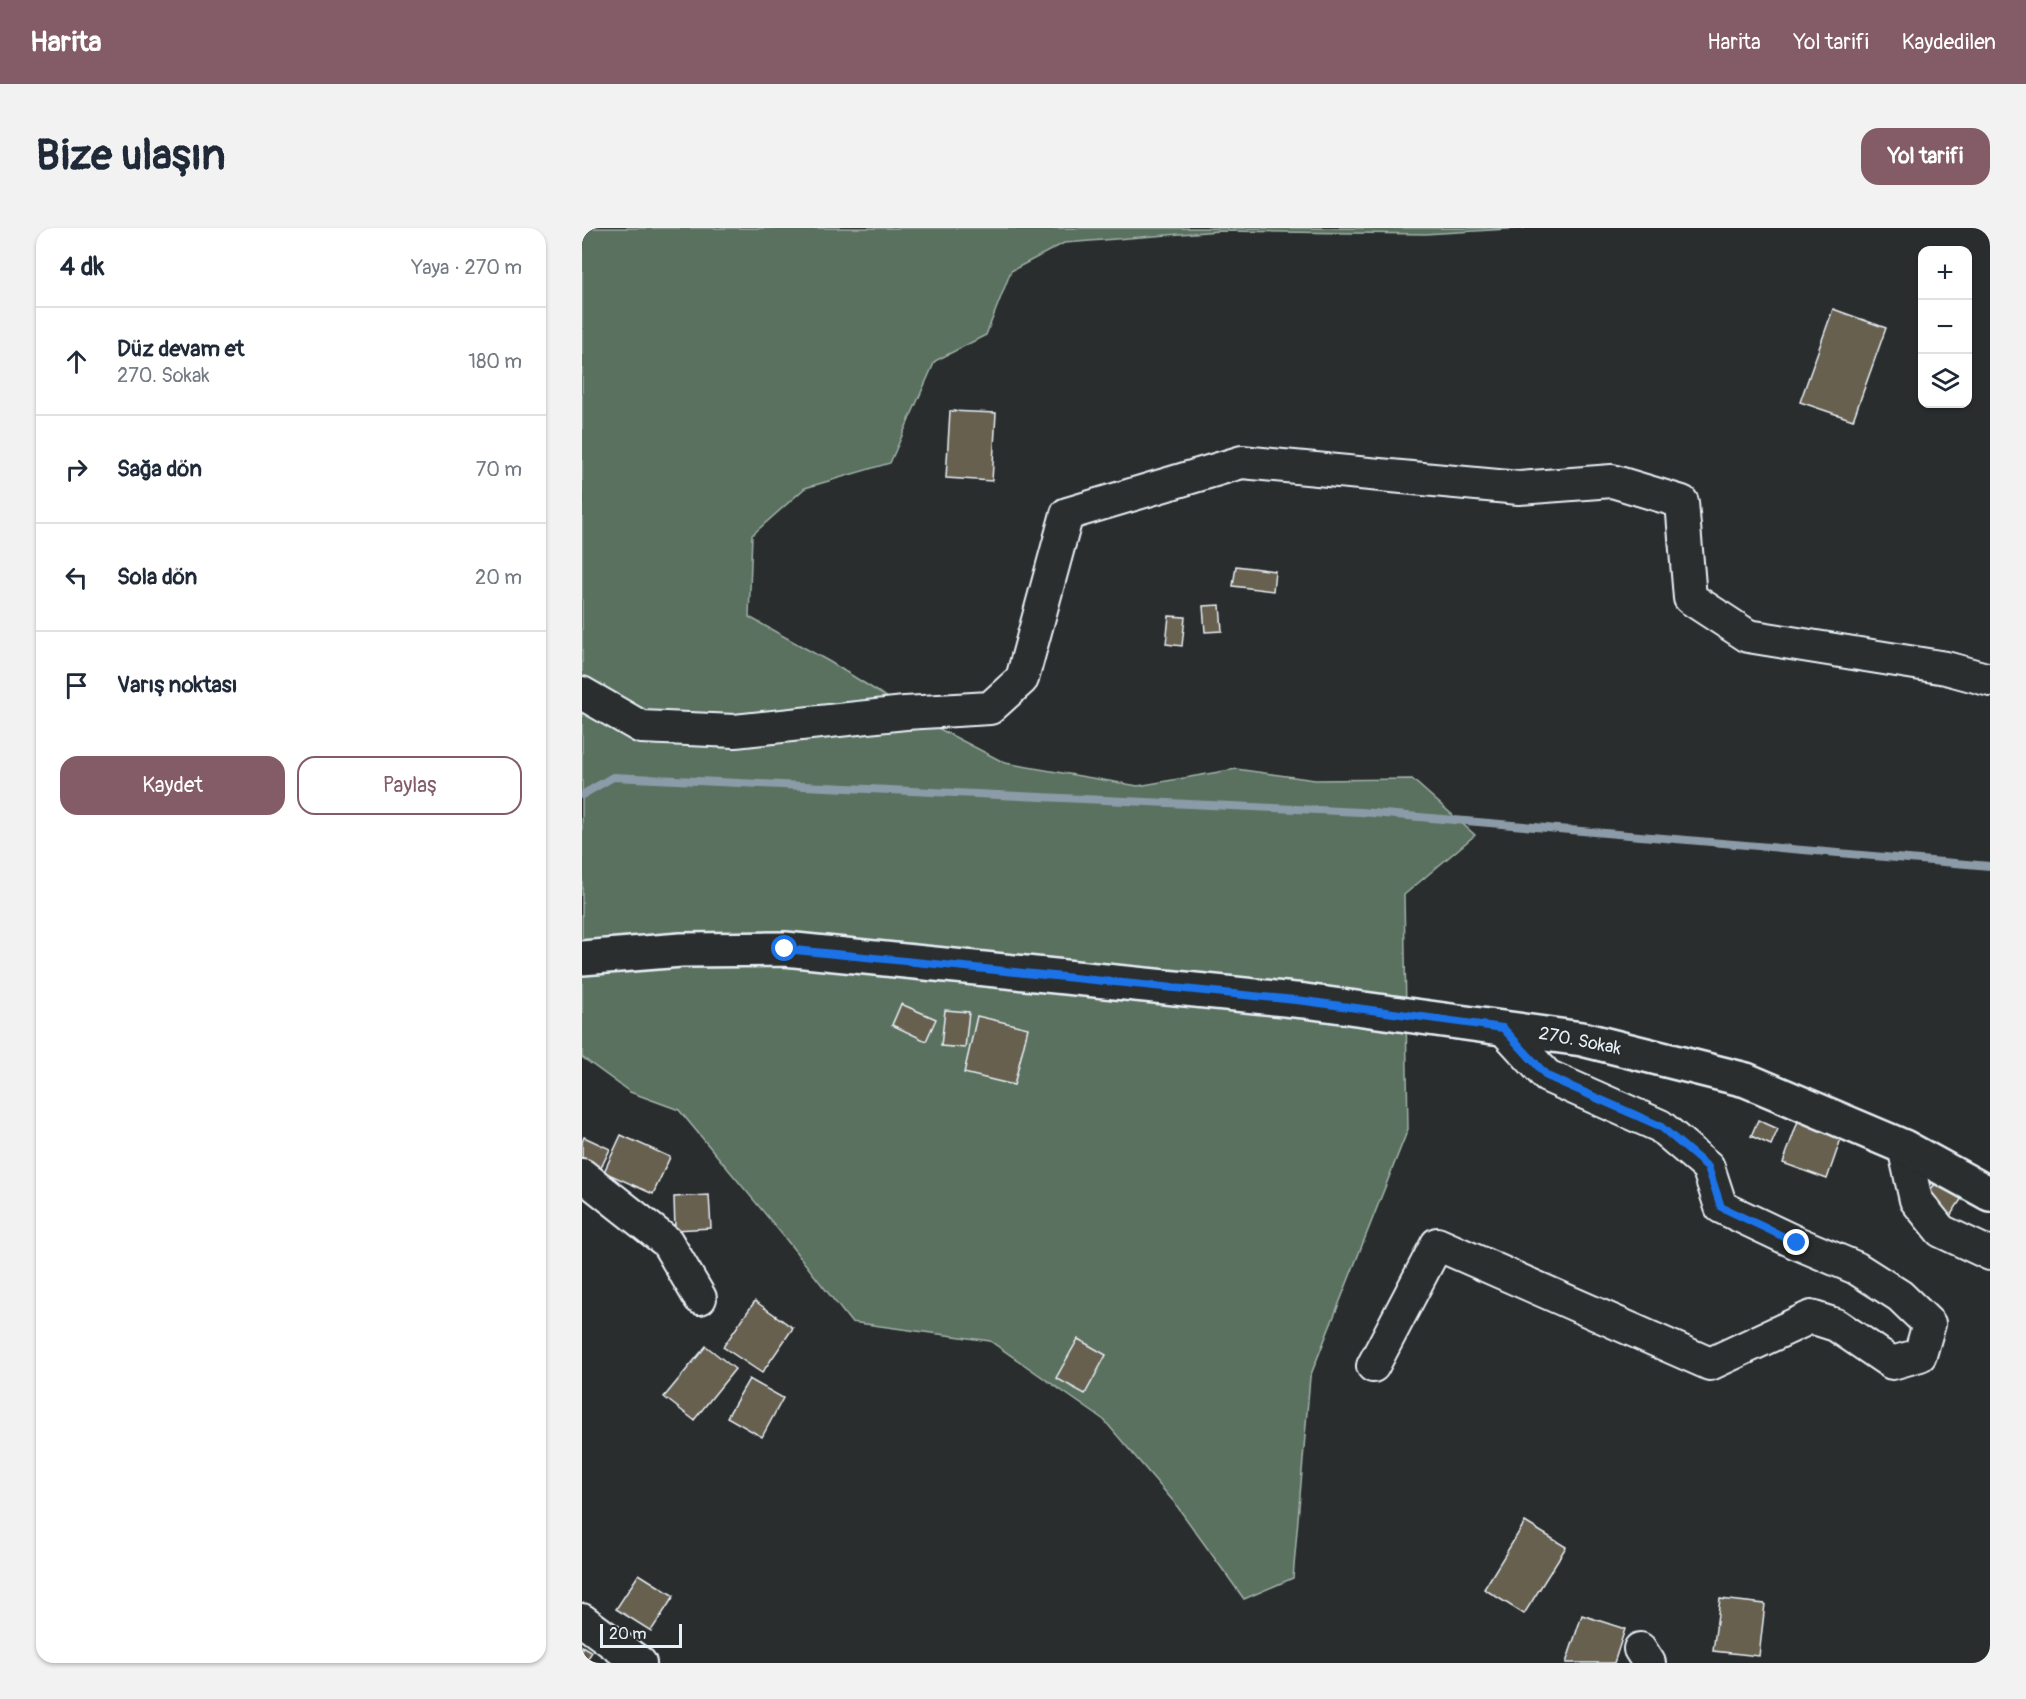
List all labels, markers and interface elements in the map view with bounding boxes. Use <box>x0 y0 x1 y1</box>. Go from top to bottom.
text: Harita <box>30 25 101 60</box>
text: Harita <box>1707 29 1761 56</box>
text: Yol tarifi <box>1794 29 1869 56</box>
text: Kaydedilen <box>1902 29 1996 56</box>
button: Yol tarifi <box>1861 128 1990 185</box>
text: Bize ulaşın <box>36 130 226 182</box>
map controls <box>1918 246 1972 408</box>
button: + <box>1918 246 1972 300</box>
text: 4 dk <box>60 251 104 283</box>
text: Yaya · 270 m <box>411 255 522 280</box>
button: − <box>1918 300 1972 354</box>
text: Düz devam et <box>117 335 244 363</box>
icon: ahead <box>60 345 93 378</box>
text: 180 m <box>468 349 522 374</box>
button: layers <box>1918 354 1972 408</box>
text: 270. Sokak <box>117 363 210 388</box>
icon: right <box>60 453 93 486</box>
text: Sağa dön <box>117 455 202 483</box>
text: 70 m <box>476 457 522 482</box>
icon: left <box>60 561 93 594</box>
text: Sola dön <box>117 563 197 591</box>
text: 20 m <box>475 565 522 590</box>
icon: arrive <box>60 669 93 702</box>
text: Varış noktası <box>117 671 238 699</box>
button: Kaydet <box>60 756 285 815</box>
button: Paylaş <box>297 756 522 815</box>
route start <box>771 935 797 961</box>
street label: 270. Sokak <box>1537 1022 1624 1060</box>
route end <box>1783 1229 1809 1255</box>
scale bar <box>600 1621 682 1648</box>
text: 20 m <box>609 1624 647 1644</box>

